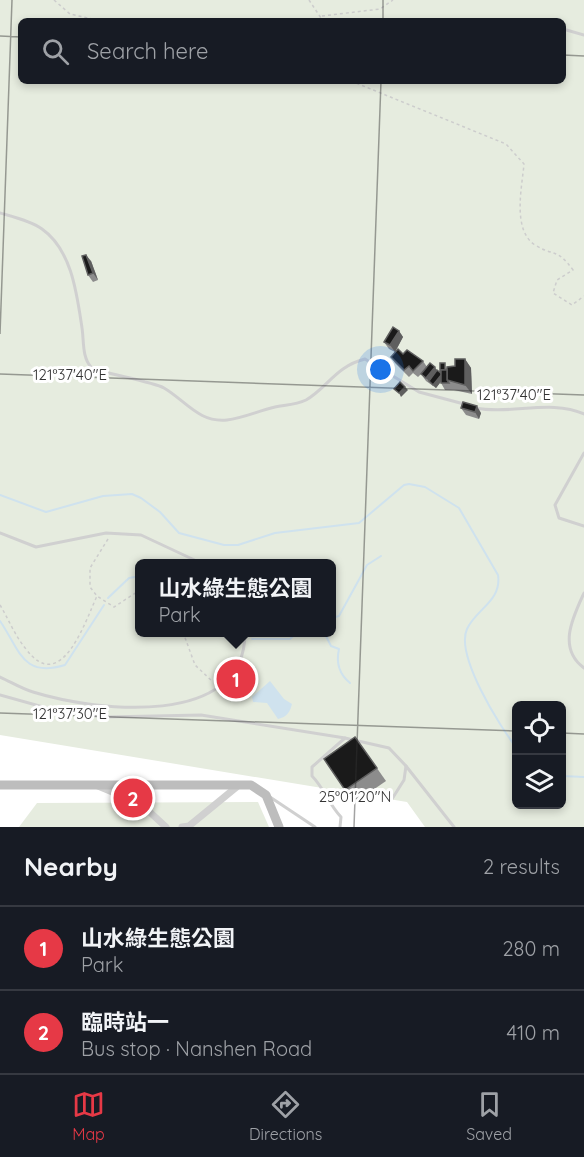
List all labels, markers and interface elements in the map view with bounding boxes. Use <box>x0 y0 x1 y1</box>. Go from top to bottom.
search box <box>18 18 566 84</box>
icon: search <box>39 35 72 68</box>
text: Search here <box>87 37 208 65</box>
your location <box>366 355 395 384</box>
text: 121°37'40"E <box>33 365 107 384</box>
text: 121°37'40"E <box>477 385 551 404</box>
popup <box>135 559 336 637</box>
text: 山水綠生態公園 <box>158 574 313 602</box>
text: Park <box>158 602 201 627</box>
pin: 1 <box>216 656 256 702</box>
map controls <box>512 701 566 809</box>
button: locate <box>512 701 566 755</box>
text: 121°37'30"E <box>33 704 107 723</box>
button: layers <box>512 755 566 809</box>
pin: 2 <box>114 776 152 820</box>
text: 25°01'20"N <box>319 787 391 806</box>
text: Nearby <box>24 850 118 883</box>
text: 2 results <box>483 854 560 879</box>
text: 山水綠生態公園 <box>81 924 235 952</box>
text: 1 <box>40 936 47 961</box>
text: 280 m <box>503 936 560 961</box>
text: Park <box>81 952 123 977</box>
text: 臨時站一 <box>81 1008 169 1036</box>
text: 2 <box>38 1020 49 1045</box>
text: 410 m <box>507 1020 560 1045</box>
text: Bus stop · Nanshen Road <box>81 1036 312 1061</box>
tab: Map <box>72 1088 105 1144</box>
tab: Directions <box>249 1088 322 1144</box>
tab: Saved <box>466 1088 512 1144</box>

